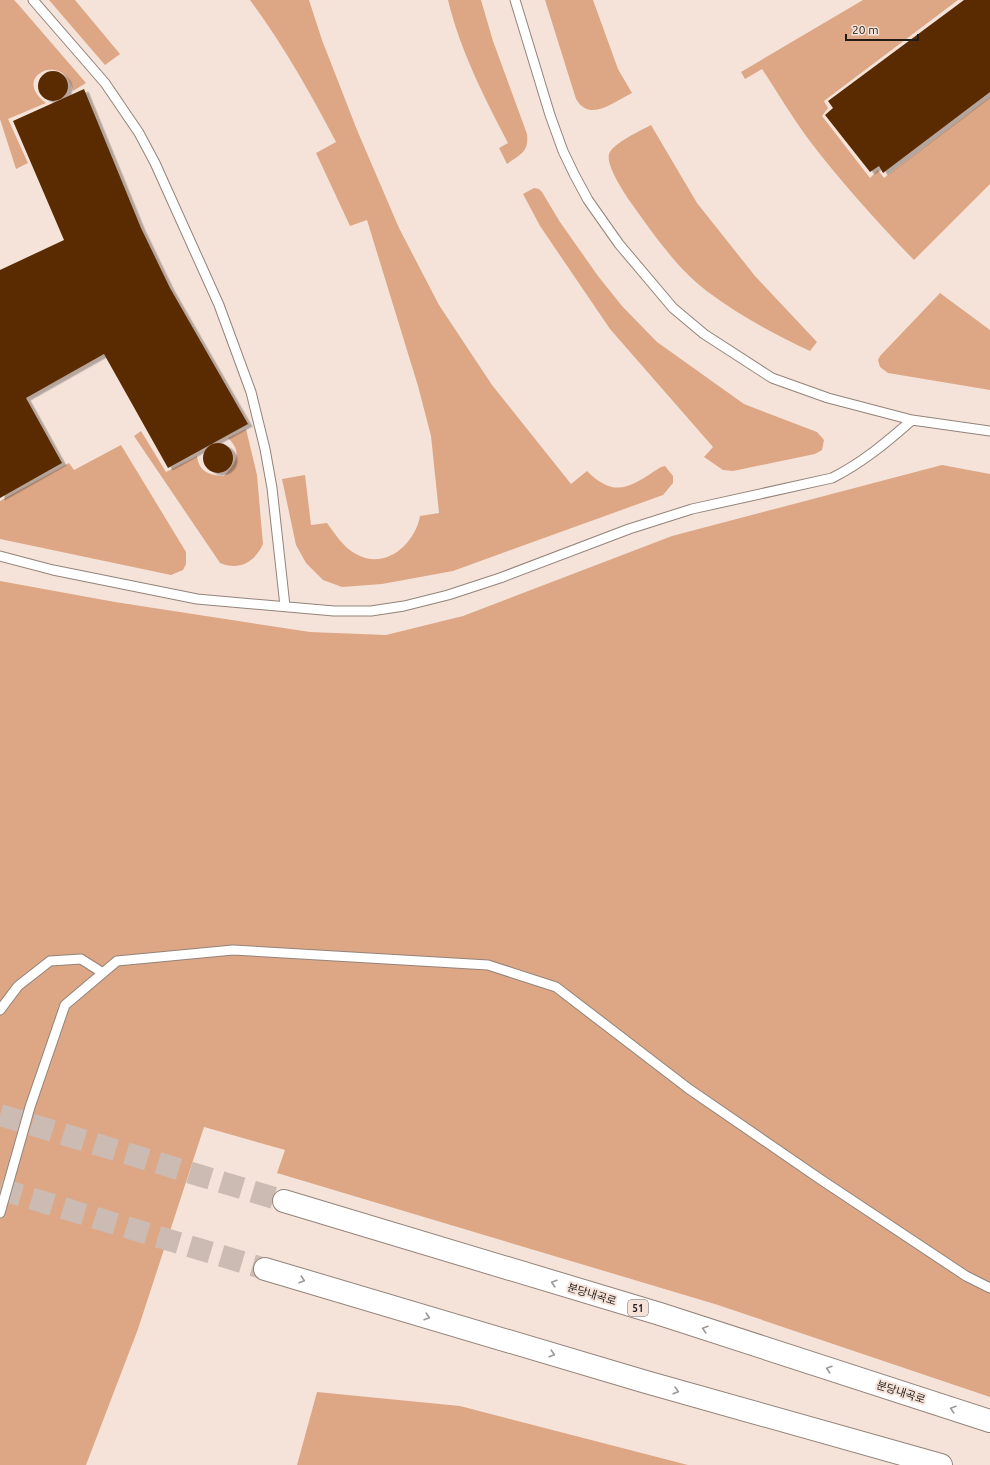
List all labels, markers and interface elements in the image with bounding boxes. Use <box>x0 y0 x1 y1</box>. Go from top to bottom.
scale bar <box>846 16 918 42</box>
text: 20 m <box>852 23 879 36</box>
one-way arrow <box>299 1275 306 1284</box>
one-way arrow <box>551 1279 558 1287</box>
street label: 분당내곡로 <box>566 1281 618 1307</box>
road number: 51 <box>628 1300 648 1316</box>
one-way arrow <box>423 1312 430 1321</box>
one-way arrow <box>702 1325 709 1334</box>
one-way arrow <box>548 1349 555 1358</box>
one-way arrow <box>826 1365 833 1374</box>
street label: 분당내곡로 <box>875 1378 927 1406</box>
one-way arrow <box>673 1386 680 1394</box>
one-way arrow <box>950 1405 957 1414</box>

